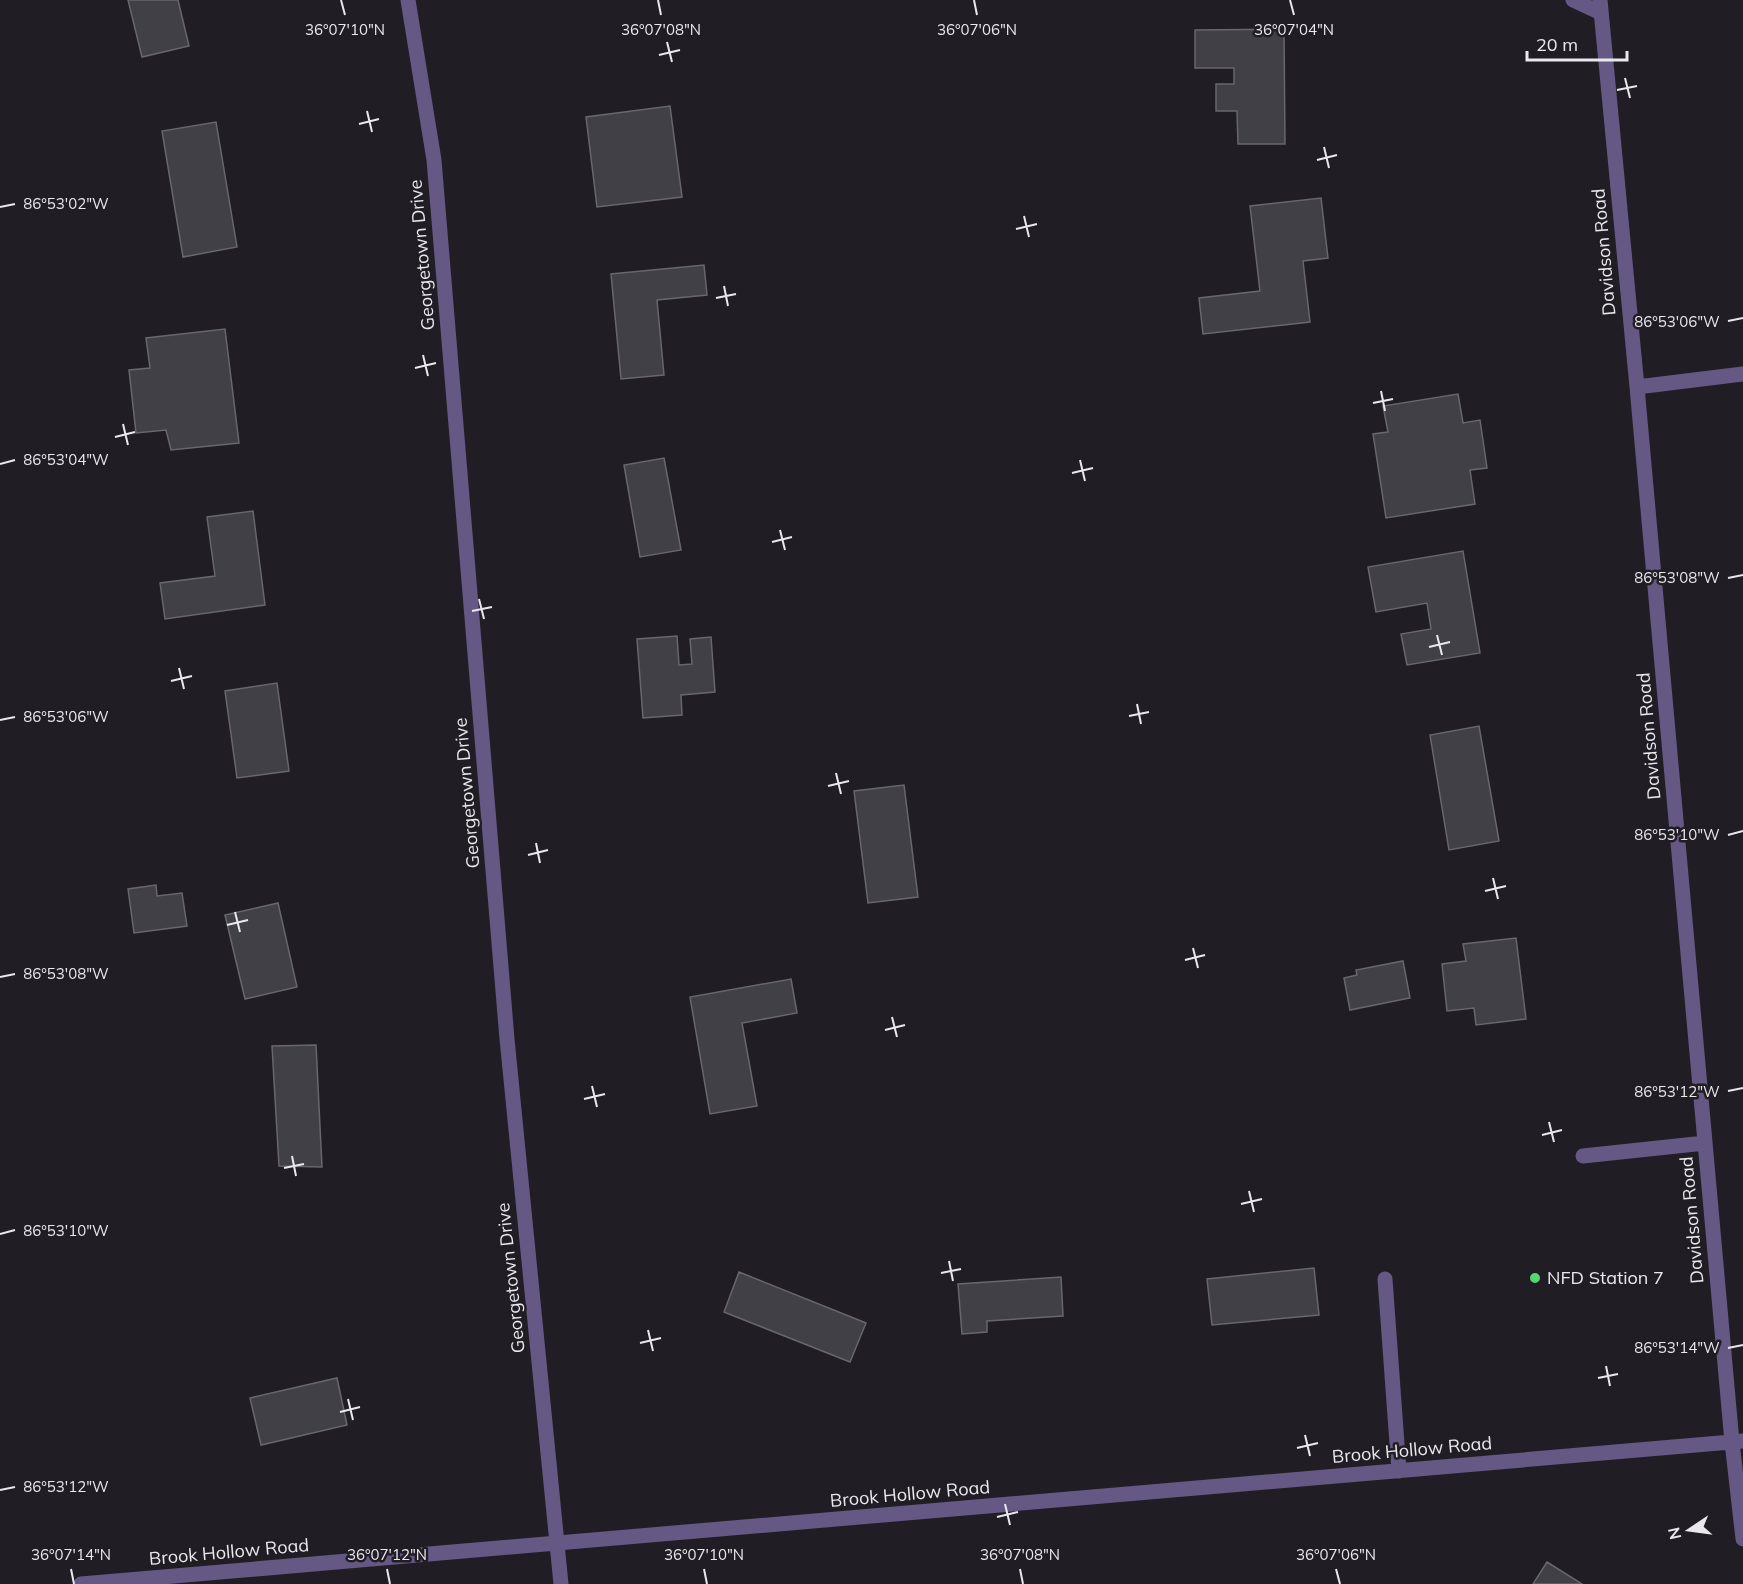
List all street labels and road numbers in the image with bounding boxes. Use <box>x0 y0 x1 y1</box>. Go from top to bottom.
street label: Georgetown Drive <box>403 179 440 331</box>
street label: Davidson Road <box>1586 188 1621 316</box>
street label: Davidson Road <box>1631 672 1666 800</box>
street label: Georgetown Drive <box>448 717 485 869</box>
street label: Davidson Road <box>1674 1156 1709 1284</box>
street label: Georgetown Drive <box>491 1202 530 1354</box>
street label: Brook Hollow Road <box>1331 1431 1493 1468</box>
street label: Brook Hollow Road <box>829 1475 991 1512</box>
street label: Brook Hollow Road <box>148 1533 310 1570</box>

